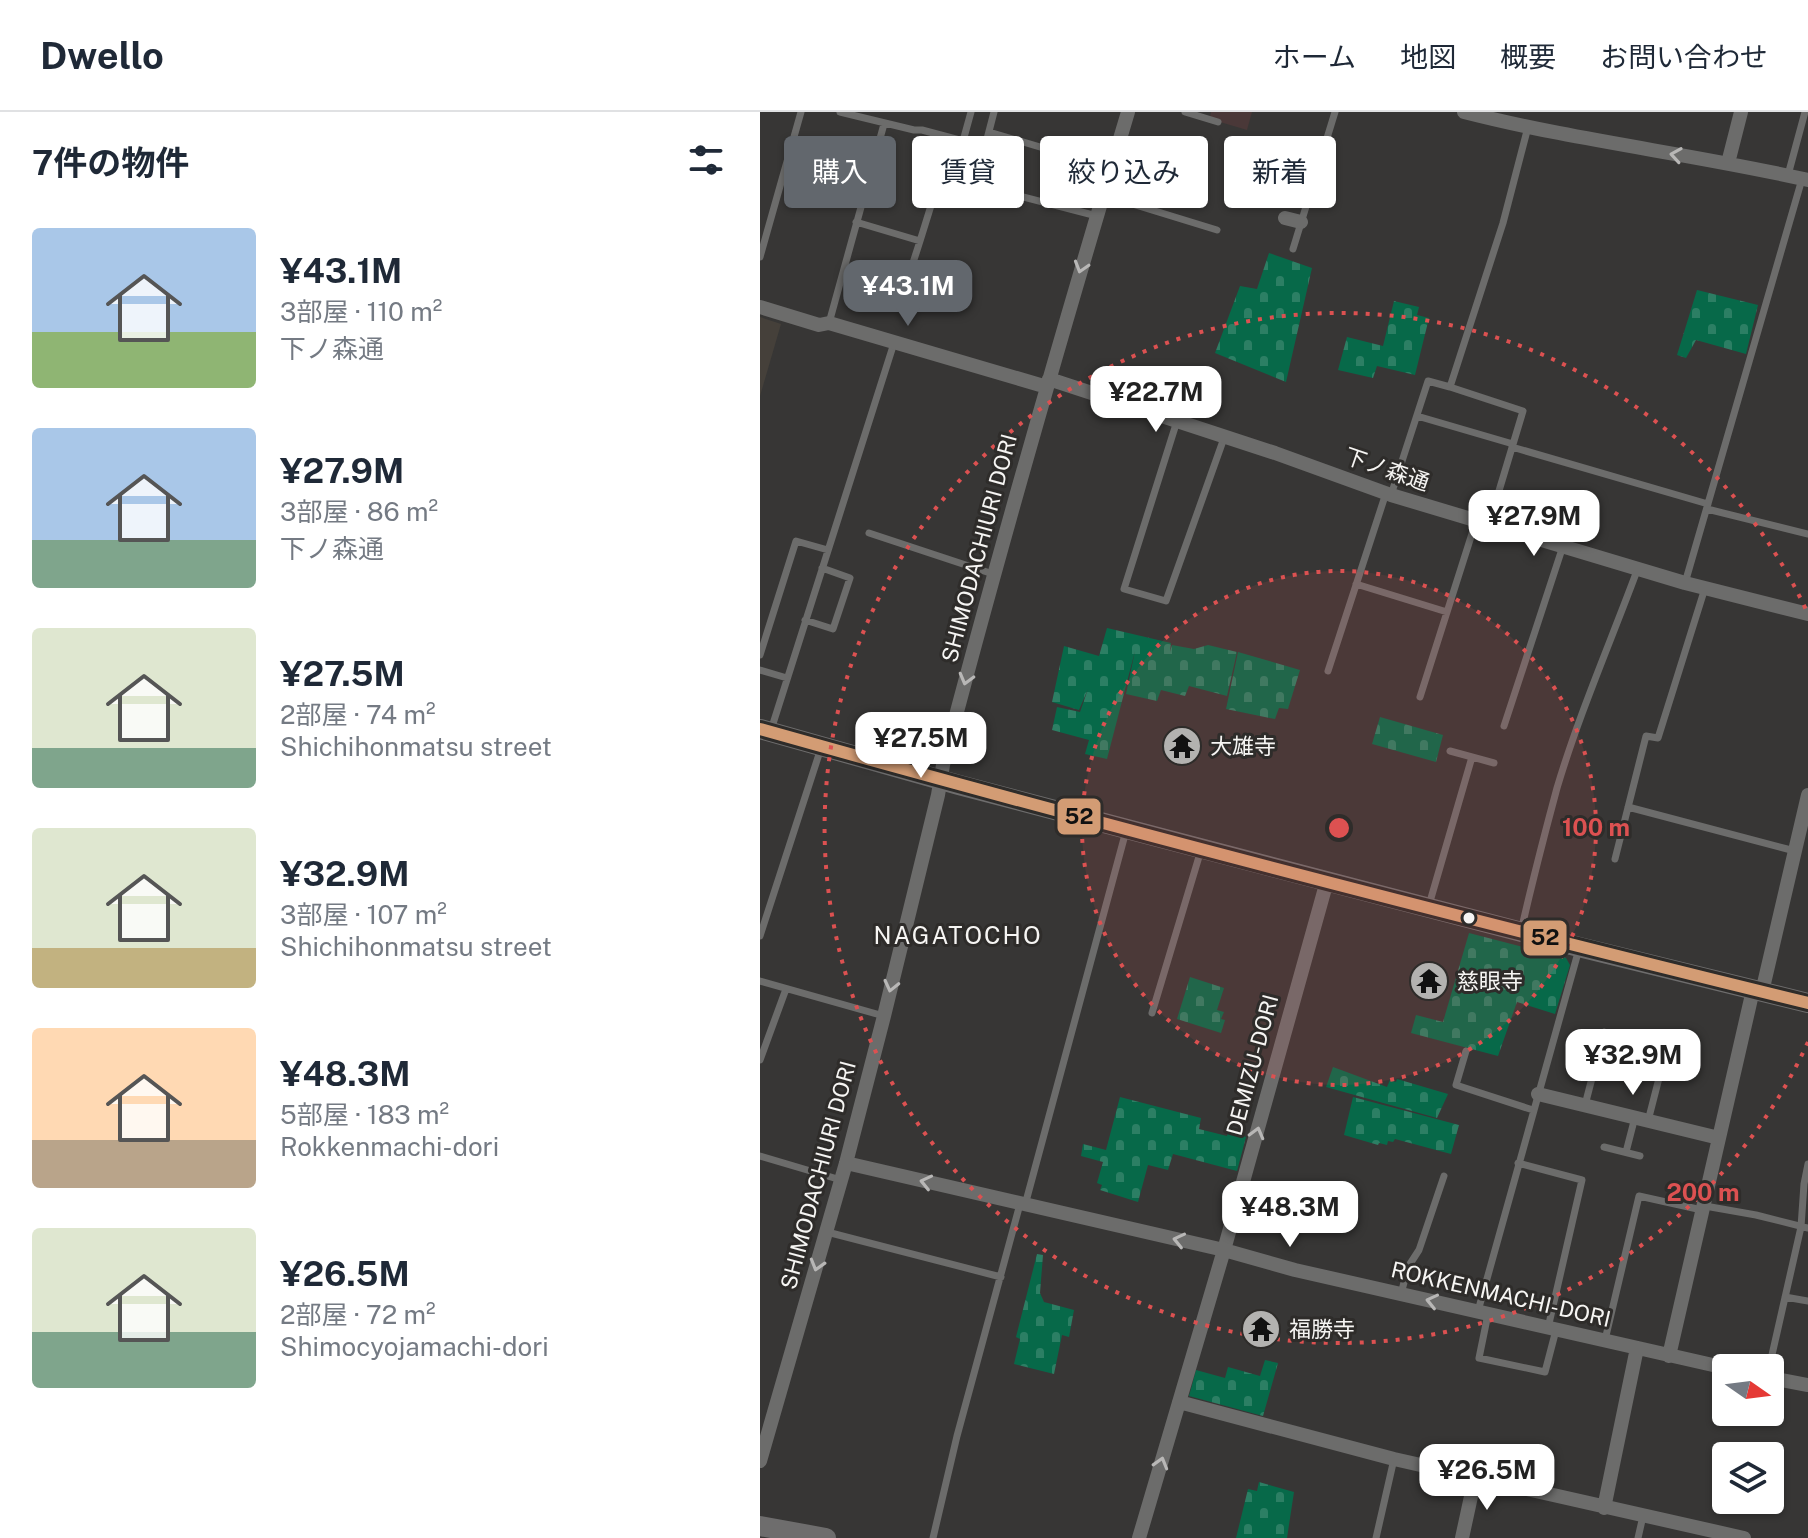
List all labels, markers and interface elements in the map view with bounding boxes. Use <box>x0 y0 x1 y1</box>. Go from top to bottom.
text: Dwello <box>40 33 164 78</box>
text: ホーム <box>1273 40 1356 73</box>
text: 地図 <box>1400 40 1456 73</box>
text: 概要 <box>1500 40 1556 73</box>
text: お問い合わせ <box>1600 40 1768 73</box>
chip: 購入 <box>784 136 896 208</box>
chip: 賃貸 <box>912 136 1024 208</box>
chip: 絞り込み <box>1040 136 1208 208</box>
chip: 新着 <box>1224 136 1336 208</box>
icon: filters <box>684 138 728 182</box>
text: 7件の物件 <box>32 143 189 183</box>
one-way arrow <box>1670 147 1683 164</box>
text: ¥43.1M <box>280 251 402 291</box>
icon: home <box>96 260 192 356</box>
pin: ¥43.1M <box>843 260 973 328</box>
one-way arrow <box>1074 260 1090 274</box>
text: ¥43.1M <box>861 270 955 301</box>
text: 3部屋 · 110 m² <box>280 296 442 327</box>
text: 下ノ森通 <box>280 333 384 364</box>
pin: ¥22.7M <box>1091 366 1221 434</box>
text: ¥22.7M <box>1108 376 1204 407</box>
street label: SHIMODACHIURI DORI <box>936 431 1022 665</box>
street label: 下ノ森通 <box>1341 442 1433 496</box>
text: ¥27.9M <box>280 451 404 491</box>
icon: home <box>96 460 192 556</box>
pin: ¥27.9M <box>1469 490 1599 558</box>
text: 3部屋 · 86 m² <box>280 496 438 527</box>
text: ¥27.9M <box>1487 500 1581 531</box>
text: 下ノ森通 <box>280 533 384 564</box>
text: ¥27.5M <box>280 654 405 694</box>
icon: home <box>96 660 192 756</box>
one-way arrow <box>958 672 975 686</box>
text: 2部屋 · 74 m² <box>280 699 436 730</box>
pin: ¥27.5M <box>856 712 986 780</box>
text: ¥27.5M <box>873 722 969 753</box>
temple icon: 大雄寺 <box>1161 725 1203 767</box>
text: Shichihonmatsu street <box>280 731 552 762</box>
place label: 大雄寺 <box>1210 733 1276 759</box>
line badge: 52 <box>1056 797 1102 836</box>
text: 52 <box>1065 803 1093 829</box>
text: 100 m <box>1562 813 1630 841</box>
centre of rings <box>1325 814 1353 842</box>
text: ¥32.9M <box>280 854 409 894</box>
icon: home <box>96 860 192 956</box>
text: 3部屋 · 107 m² <box>280 899 447 930</box>
unlabelled marker <box>1461 910 1477 926</box>
line badge: 52 <box>1522 919 1568 957</box>
district label: NAGATOCHO <box>873 921 1043 949</box>
text: 52 <box>1531 924 1559 950</box>
text: Shichihonmatsu street <box>280 931 552 962</box>
temple icon: 慈眼寺 <box>1408 960 1450 1002</box>
place label: 慈眼寺 <box>1457 968 1523 994</box>
one-way arrow <box>884 979 901 993</box>
street label: DEMIZU-DORI <box>1221 992 1283 1138</box>
pin: ¥32.9M <box>1568 1029 1698 1097</box>
text: ¥32.9M <box>1584 1039 1682 1070</box>
text: ¥48.3M <box>280 1054 411 1094</box>
street label: SHIMODACHIURI DORI <box>775 1058 861 1292</box>
icon: home <box>96 1060 192 1156</box>
text: 5部屋 · 183 m² <box>280 1099 449 1130</box>
one-way arrow <box>1247 1126 1264 1140</box>
text: Rokkenmachi-dori <box>280 1131 499 1162</box>
one-way arrow <box>919 1174 933 1191</box>
text: 200 m <box>1666 1178 1740 1206</box>
pin: ¥48.3M <box>1225 1181 1355 1249</box>
text: ¥48.3M <box>1240 1191 1340 1222</box>
one-way arrow <box>1173 1232 1186 1249</box>
text: ¥26.5M <box>280 1254 410 1294</box>
street label: ROKKENMACHI-DORI <box>1389 1256 1613 1332</box>
one-way arrow <box>810 1257 827 1271</box>
icon: home <box>96 1260 192 1356</box>
one-way arrow <box>1425 1293 1439 1310</box>
text: 2部屋 · 72 m² <box>280 1299 436 1330</box>
temple icon: 福勝寺 <box>1240 1308 1282 1350</box>
place label: 福勝寺 <box>1289 1316 1355 1342</box>
text: Shimocyojamachi-dori <box>280 1331 549 1362</box>
north arrow <box>1712 1354 1784 1426</box>
map controls <box>1712 1354 1784 1514</box>
button: layers <box>1712 1442 1784 1514</box>
pin: ¥26.5M <box>1422 1444 1552 1512</box>
text: ¥26.5M <box>1437 1454 1537 1485</box>
one-way arrow <box>1152 1457 1168 1471</box>

